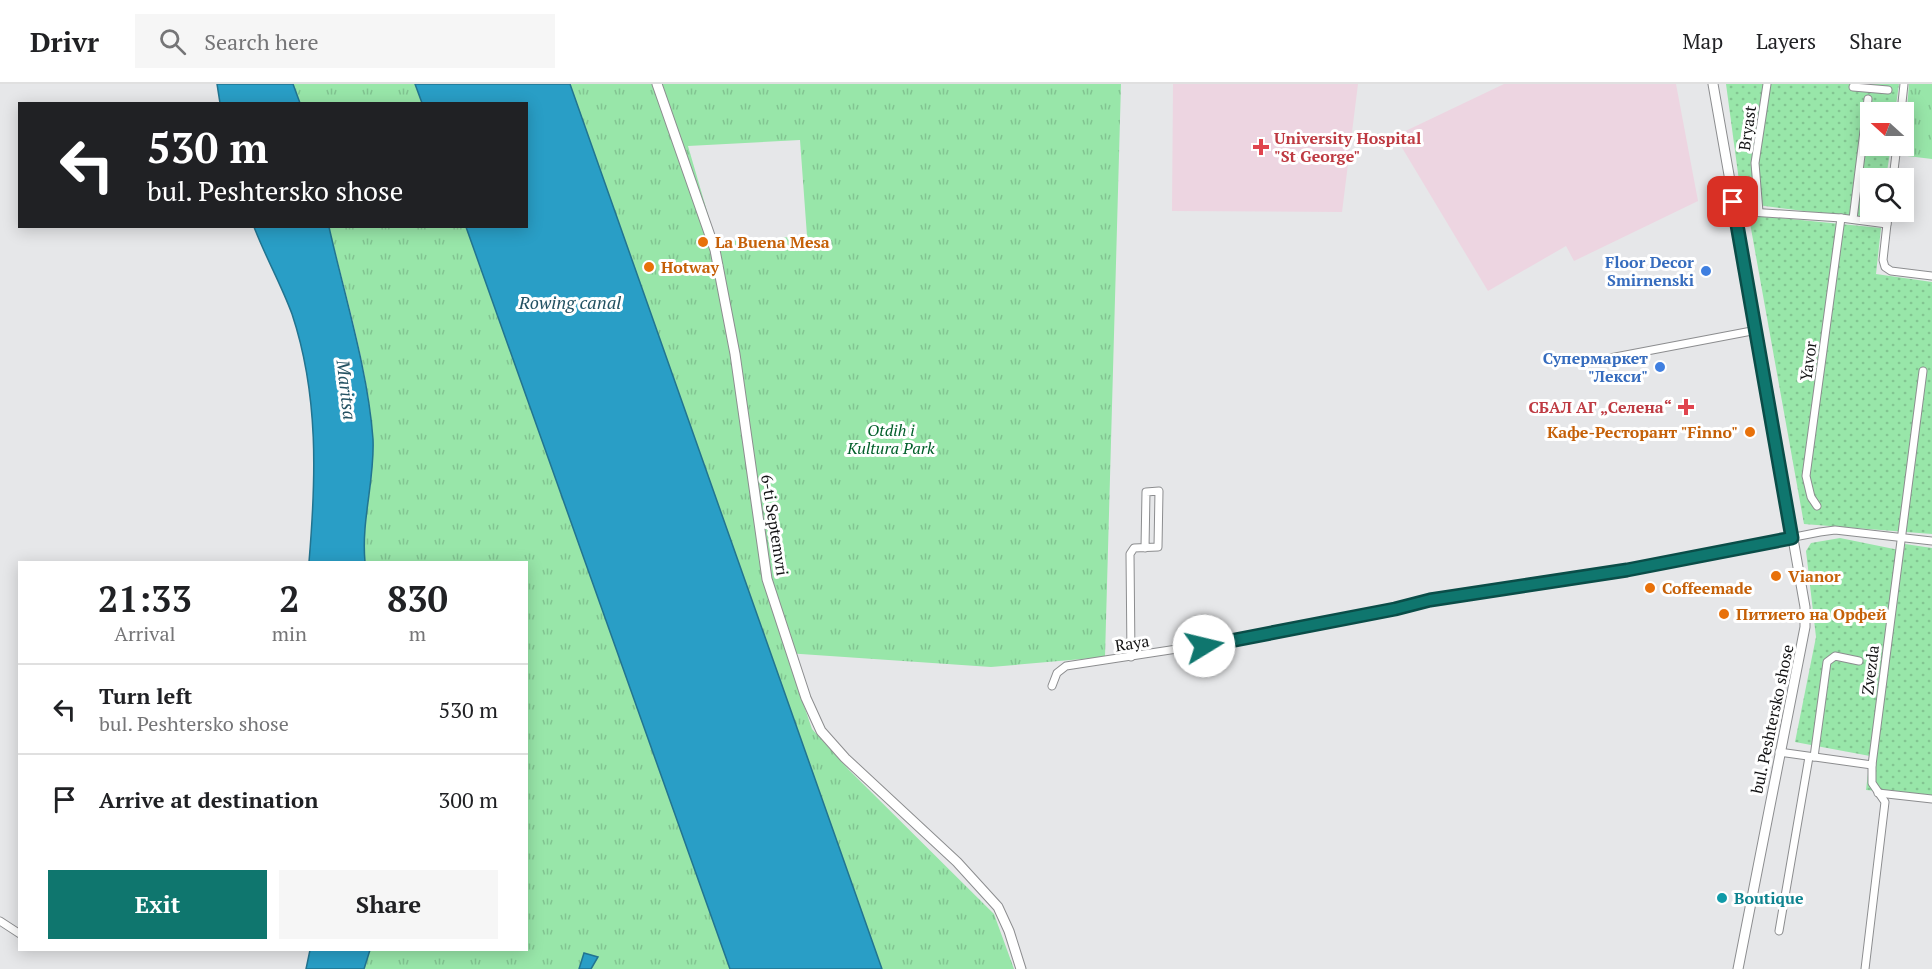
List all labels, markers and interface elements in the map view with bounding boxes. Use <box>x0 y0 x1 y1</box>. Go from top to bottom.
search box <box>135 14 555 68</box>
text: Drivr <box>30 23 99 60</box>
icon: search <box>156 25 189 58</box>
text: Search here <box>204 27 319 56</box>
text: Map <box>1682 27 1723 55</box>
text: Layers <box>1756 27 1816 55</box>
text: Share <box>1849 27 1902 55</box>
north arrow <box>1860 102 1914 156</box>
map controls <box>1860 102 1914 222</box>
street label: Bryast <box>1733 104 1761 152</box>
text: 530 m <box>147 119 268 175</box>
icon: left <box>48 126 126 204</box>
place label: University Hospital "St George" <box>1274 127 1421 167</box>
marker: University Hospital "St George" <box>1252 138 1270 156</box>
button: search <box>1860 168 1914 222</box>
text: bul. Peshtersko shose <box>147 173 403 209</box>
pin <box>1707 176 1758 227</box>
icon: arrive <box>1716 185 1749 218</box>
place label: La Buena Mesa <box>715 231 830 253</box>
marker: La Buena Mesa <box>696 235 710 249</box>
place label: Floor Decor Smirnenski <box>1605 251 1694 291</box>
place label: Hotway <box>661 256 720 278</box>
marker: Hotway <box>642 260 656 274</box>
marker: Floor Decor Smirnenski <box>1699 264 1713 278</box>
water label: Rowing canal <box>518 290 621 314</box>
street label: Yavor <box>1794 339 1822 382</box>
place label: Супермаркет "Лекси" <box>1543 347 1648 387</box>
water label: Maritsa <box>331 358 363 421</box>
marker: Супермаркет "Лекси" <box>1653 360 1667 374</box>
place label: СБАЛ АГ „Селена“ <box>1528 396 1672 418</box>
marker: СБАЛ АГ „Селена“ <box>1677 398 1695 416</box>
park label: Otdih i Kultura Park <box>846 419 935 459</box>
place label: Кафе-Ресторант "Finno" <box>1547 421 1738 443</box>
marker: Кафе-Ресторант "Finno" <box>1743 425 1757 439</box>
street label: 6-ti Septemvri <box>756 473 794 577</box>
place label: Vianor <box>1788 565 1841 587</box>
marker: Vianor <box>1769 569 1783 583</box>
text: 21:33 <box>98 575 192 622</box>
text: 2 <box>279 575 300 622</box>
text: 830 <box>387 575 448 622</box>
place label: Coffeemade <box>1662 577 1753 599</box>
marker: Coffeemade <box>1643 581 1657 595</box>
place label: Питието на Орфей <box>1736 603 1887 625</box>
marker: Питието на Орфей <box>1717 607 1731 621</box>
position arrow <box>1172 614 1236 678</box>
text: Arrival <box>114 620 176 647</box>
text: min <box>272 620 307 647</box>
text: m <box>409 620 426 647</box>
street label: Raya <box>1113 629 1151 657</box>
street label: bul. Peshtersko shose <box>1745 642 1799 796</box>
street label: Zvezda <box>1856 644 1884 696</box>
text: Turn left <box>99 681 192 710</box>
icon: left <box>48 693 81 726</box>
text: 530 m <box>438 695 498 724</box>
text: bul. Peshtersko shose <box>99 710 289 737</box>
icon: arrive <box>48 783 81 816</box>
text: Arrive at destination <box>99 785 318 814</box>
text: 300 m <box>438 785 498 814</box>
button: Exit <box>48 870 267 939</box>
button: Share <box>279 870 498 939</box>
place label: Boutique <box>1734 887 1804 909</box>
marker: Boutique <box>1715 891 1729 905</box>

